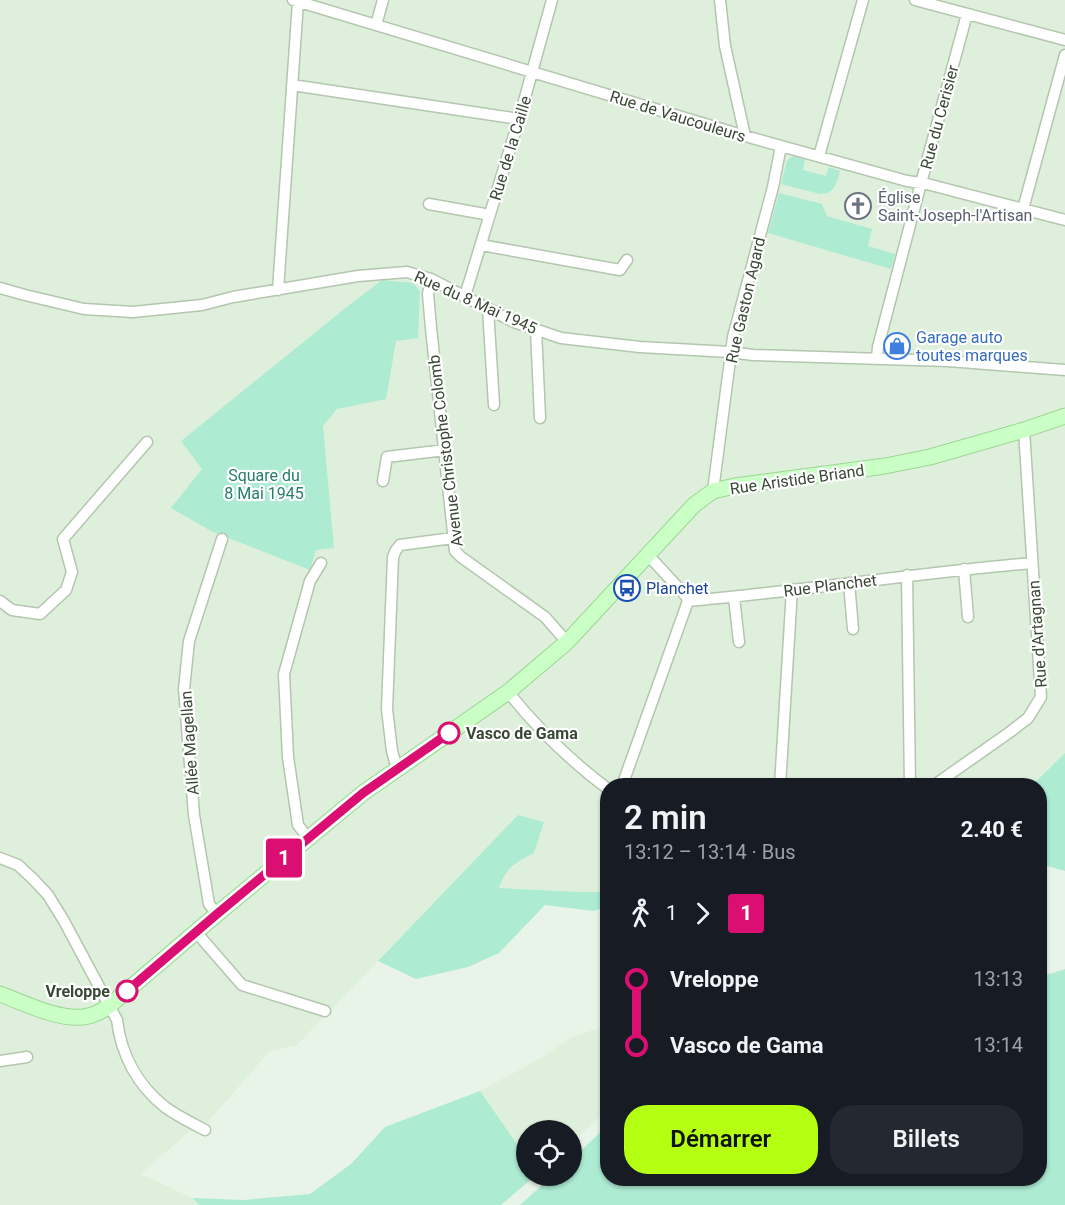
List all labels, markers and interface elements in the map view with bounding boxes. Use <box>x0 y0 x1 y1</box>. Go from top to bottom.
street label: Rue du Cerisier <box>916 62 963 171</box>
street label: Rue de Vaucouleurs <box>608 87 748 146</box>
street label: Rue de la Caille <box>486 94 535 203</box>
place label: Église Saint-Joseph-l'Artisan <box>878 188 1032 225</box>
church icon: Église Saint-Joseph-l'Artisan <box>843 191 873 221</box>
street label: Rue Gaston Agard <box>722 235 769 365</box>
street label: Rue du 8 Mai 1945 <box>411 267 540 338</box>
place label: Garage auto toutes marques <box>916 328 1028 365</box>
shop icon: Garage auto toutes marques <box>882 331 912 361</box>
street label: Avenue Christophe Colomb <box>424 354 467 548</box>
street label: Rue Aristide Briand <box>729 461 866 498</box>
park label: Square du 8 Mai 1945 <box>224 466 304 503</box>
street label: Rue Planchet <box>782 570 878 601</box>
bus stop icon: Planchet <box>612 573 642 603</box>
place label: Planchet <box>646 579 708 598</box>
street label: Rue d'Artagnan <box>1024 580 1051 688</box>
street label: Allée Magellan <box>176 690 203 796</box>
marker: Vasco de Gama <box>438 722 460 744</box>
place label: Vasco de Gama <box>466 724 578 743</box>
text: 2 min <box>624 798 707 837</box>
text: 2.40 € <box>961 817 1023 842</box>
line badge: 1 <box>264 838 304 878</box>
text: 13:12 – 13:14 · Bus <box>624 840 796 864</box>
text: 1 <box>278 846 290 870</box>
icon: walk <box>624 897 657 930</box>
icon: forward <box>686 897 719 930</box>
text: 1 <box>666 901 677 925</box>
text: 1 <box>740 901 752 925</box>
text: Vreloppe <box>670 967 759 992</box>
text: 13:13 <box>973 967 1023 991</box>
marker: Vreloppe <box>116 980 138 1002</box>
place label: Vreloppe <box>46 982 110 1001</box>
text: Vasco de Gama <box>670 1033 824 1058</box>
text: 13:14 <box>973 1033 1023 1057</box>
button: Démarrer <box>624 1105 818 1174</box>
button: Billets <box>830 1105 1023 1174</box>
map controls <box>516 1120 582 1186</box>
button: locate <box>516 1120 582 1186</box>

